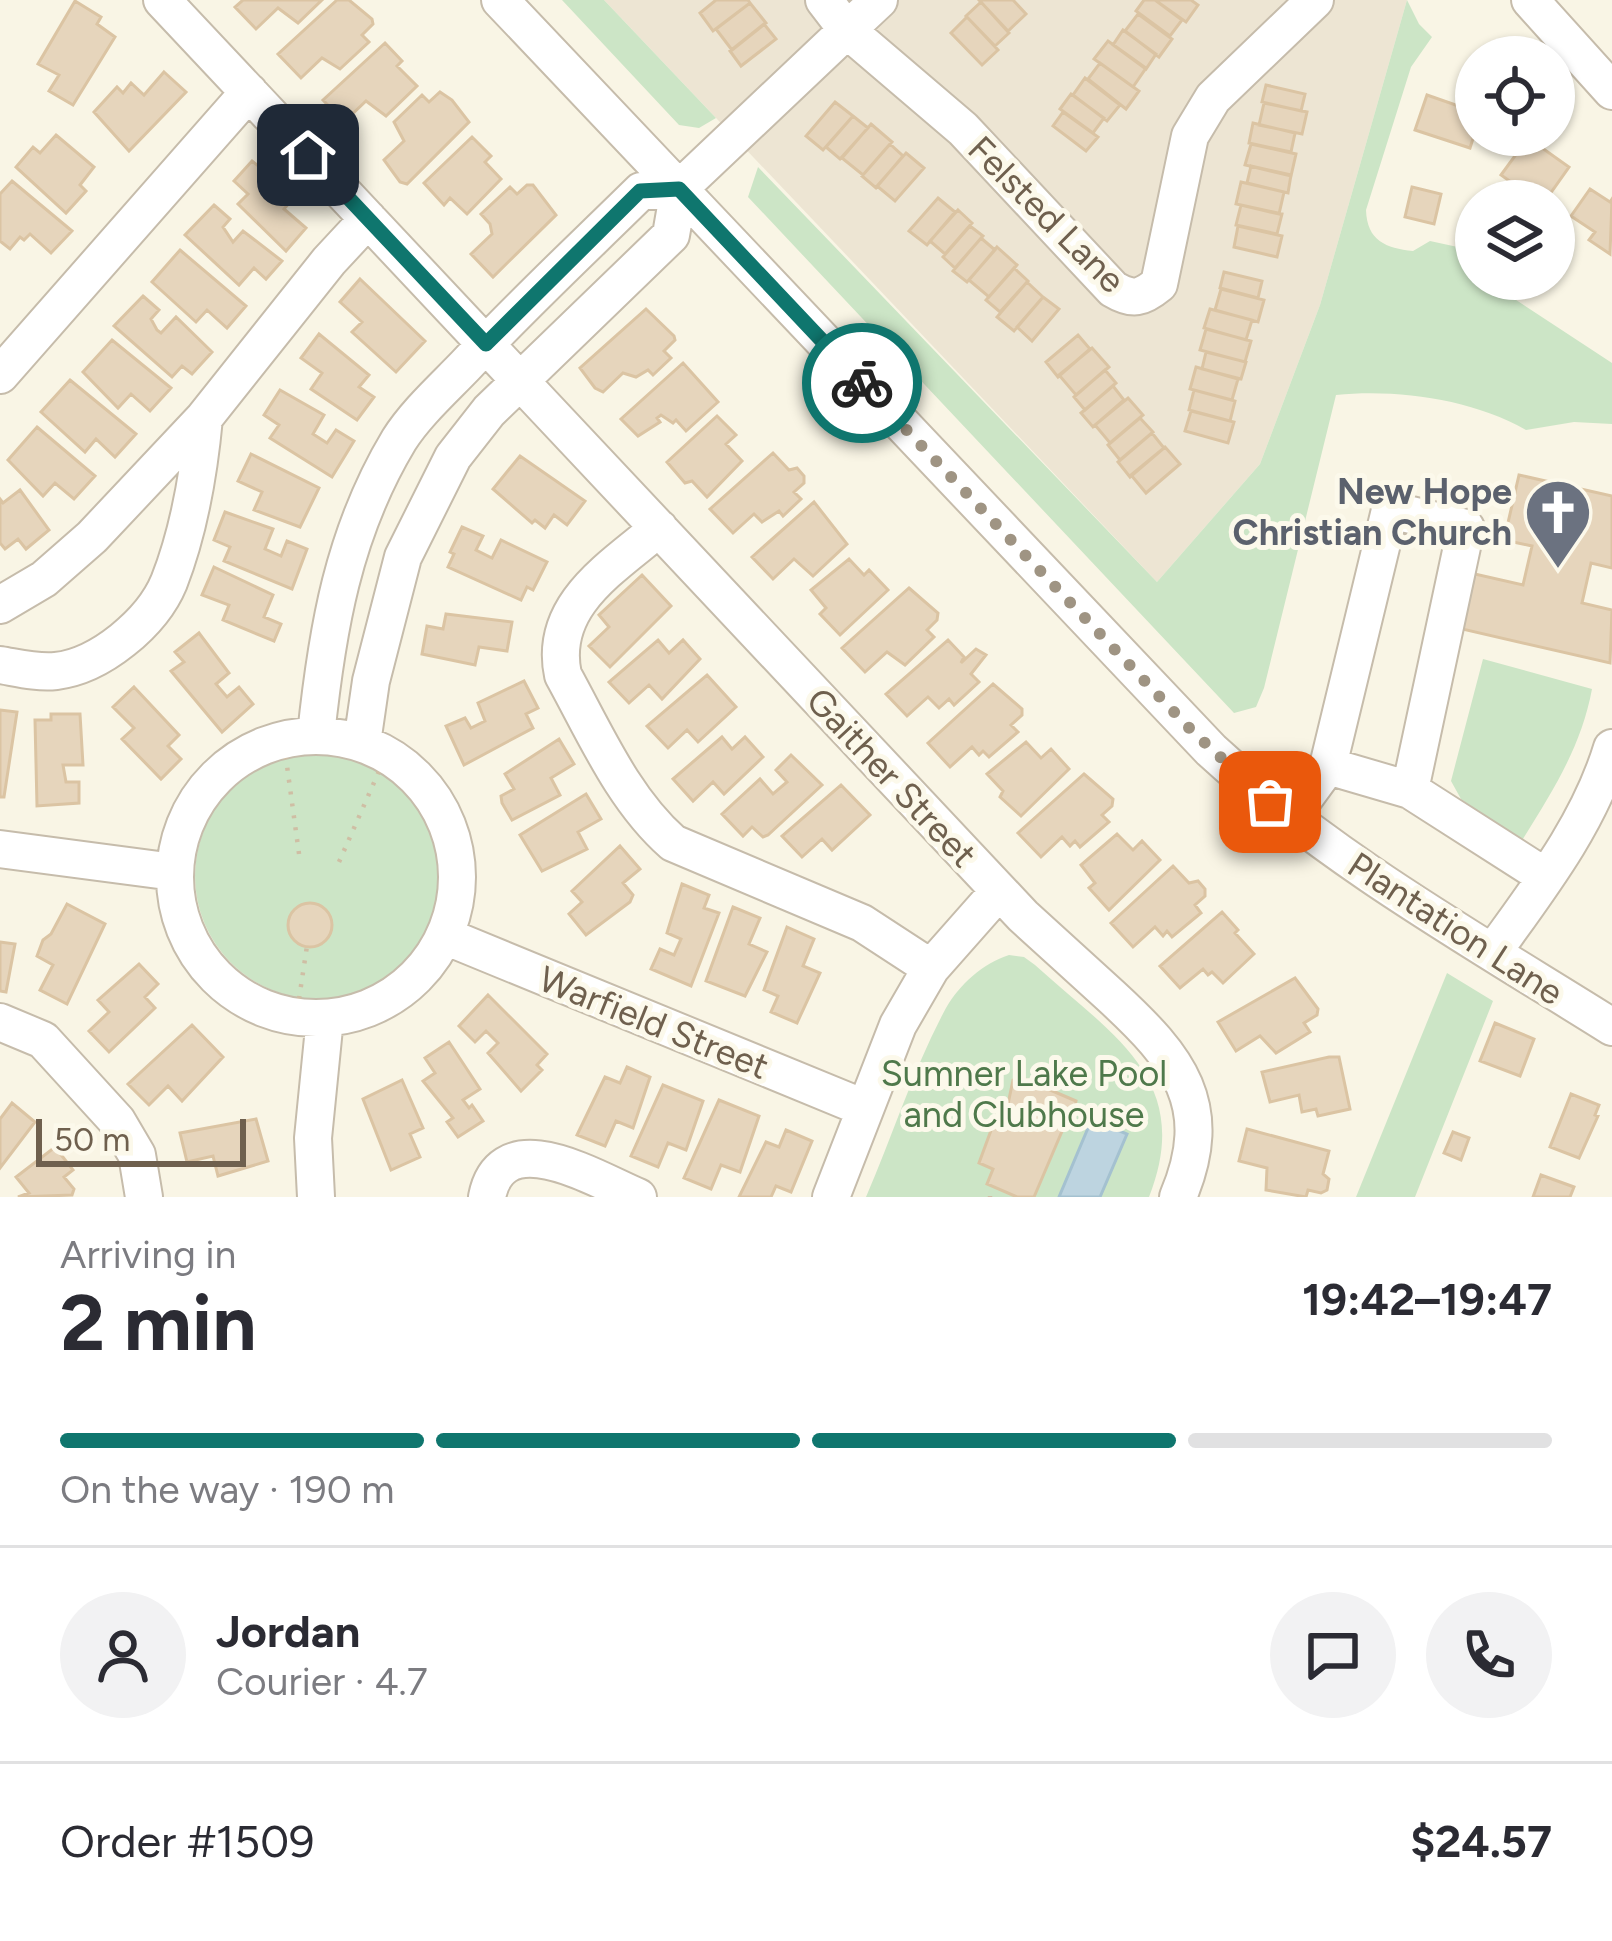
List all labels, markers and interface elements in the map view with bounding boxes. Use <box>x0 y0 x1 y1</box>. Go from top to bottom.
map controls <box>1455 36 1575 300</box>
button: locate <box>1455 36 1575 156</box>
pin <box>257 104 359 206</box>
icon: home <box>275 122 341 188</box>
street label: Felsted Lane <box>959 127 1134 302</box>
button: layers <box>1455 180 1575 300</box>
courier <box>802 323 922 443</box>
icon: bike <box>829 350 895 416</box>
place label: New Hope Christian Church <box>1233 470 1512 554</box>
church icon: New Hope Christian Church <box>1523 477 1593 571</box>
street label: Gaither Street <box>798 679 986 876</box>
pin <box>1219 751 1321 853</box>
icon: bag <box>1237 769 1303 835</box>
street label: Plantation Lane <box>1340 843 1571 1014</box>
street label: Warfield Street <box>533 957 775 1088</box>
park label: Sumner Lake Pool and Clubhouse <box>881 1052 1167 1136</box>
scale bar <box>36 1113 246 1166</box>
text: 50 m <box>54 1120 130 1159</box>
text: Arriving in <box>60 1231 236 1278</box>
text: 19:42–19:47 <box>1302 1272 1552 1326</box>
text: 2 min <box>60 1276 256 1370</box>
text: On the way · 190 m <box>60 1466 395 1513</box>
button: person <box>60 1592 186 1718</box>
button: chat <box>1270 1592 1396 1718</box>
button: phone <box>1426 1592 1552 1718</box>
text: Jordan <box>216 1604 360 1658</box>
text: Courier · 4.7 <box>216 1658 428 1705</box>
text: Order #1509 <box>60 1814 314 1868</box>
text: $24.57 <box>1410 1814 1552 1868</box>

